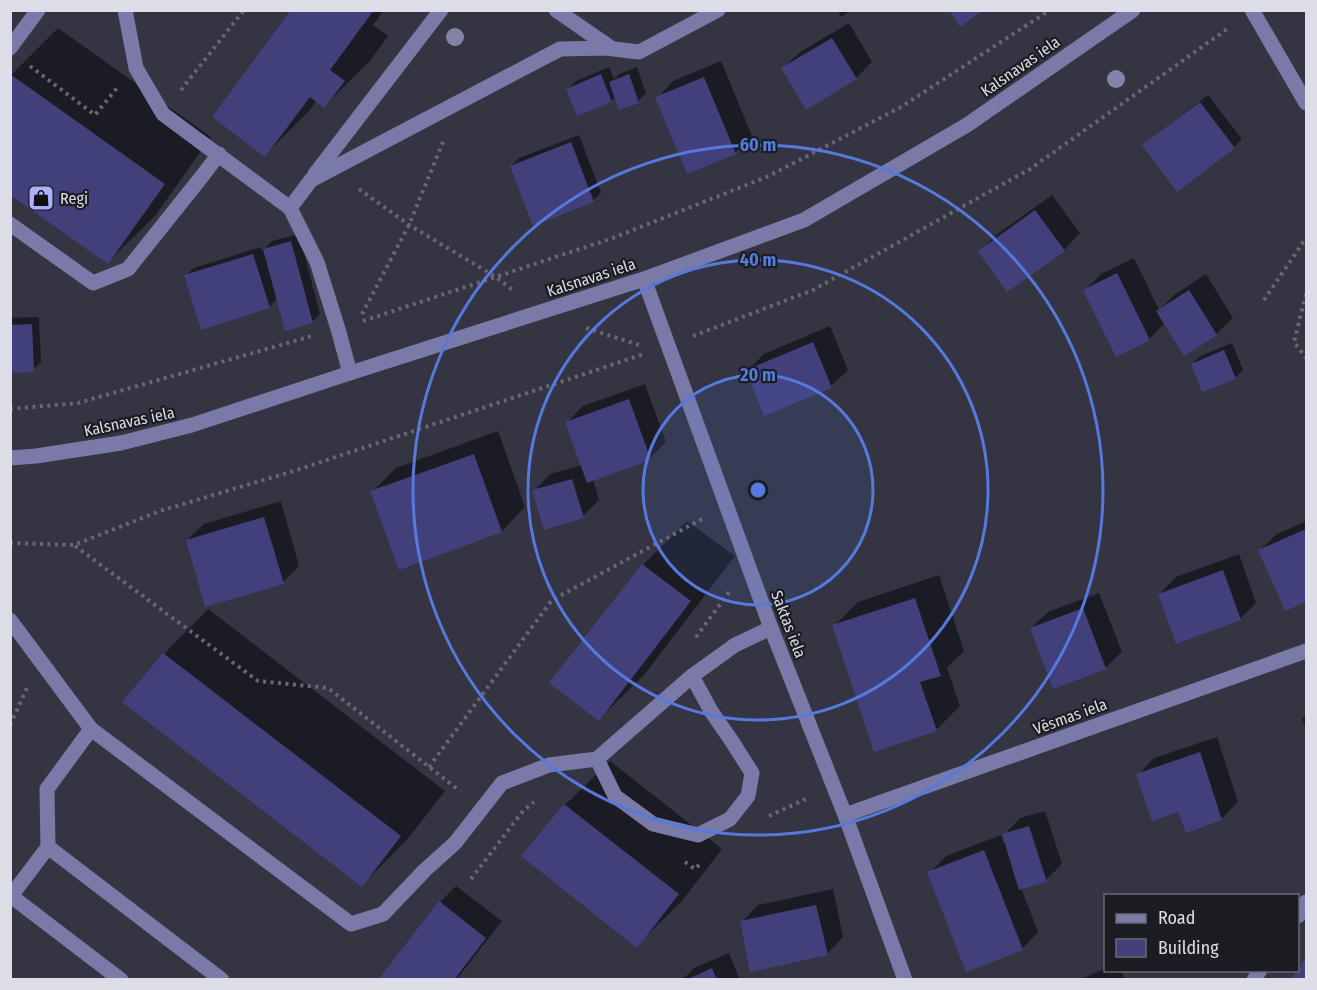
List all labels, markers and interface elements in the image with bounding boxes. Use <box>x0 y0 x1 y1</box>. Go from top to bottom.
street label: Kalsnavas iela <box>977 32 1064 101</box>
text: 60 m <box>740 134 776 156</box>
shop icon: Regi <box>26 183 56 213</box>
place label: Regi <box>60 189 88 208</box>
text: 40 m <box>740 249 776 271</box>
street label: Kalsnavas iela <box>544 254 638 301</box>
text: 20 m <box>739 364 776 386</box>
street label: Kalsnavas iela <box>82 403 176 440</box>
centre of rings <box>748 480 768 500</box>
street label: Saktas iela <box>767 588 810 661</box>
street label: Vēsmas iela <box>1031 694 1110 739</box>
legend <box>1104 894 1299 972</box>
text: Road <box>1158 907 1195 929</box>
text: Building <box>1158 937 1219 959</box>

